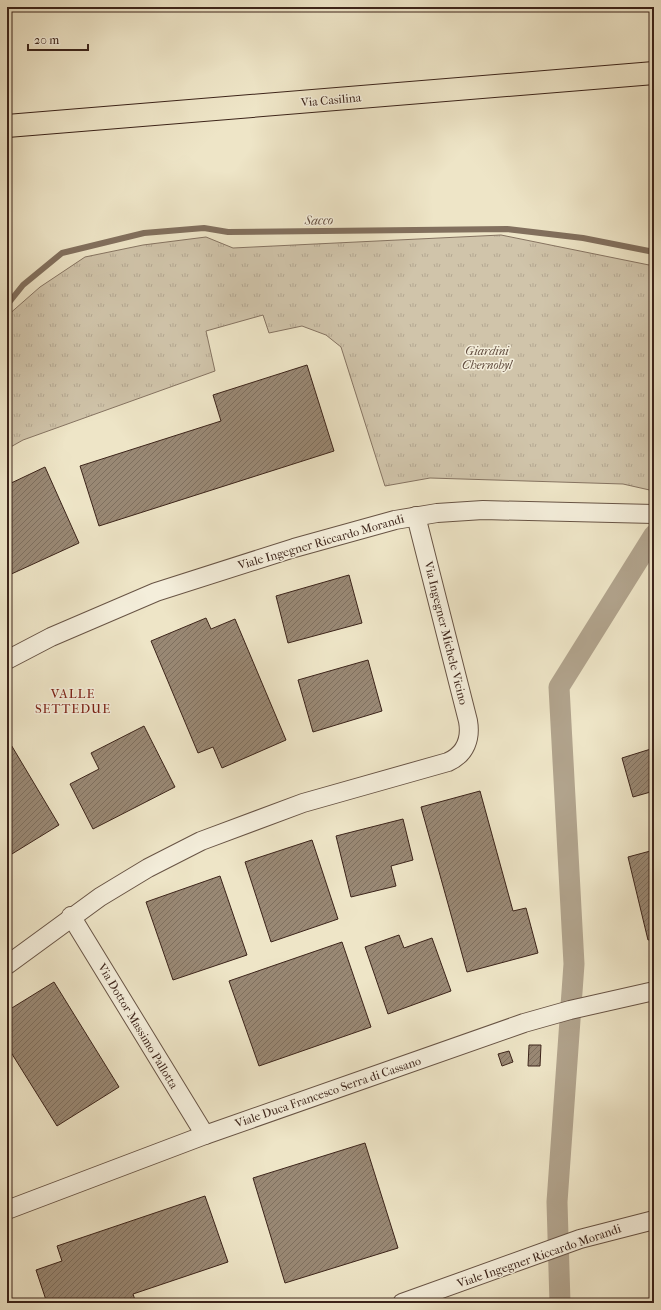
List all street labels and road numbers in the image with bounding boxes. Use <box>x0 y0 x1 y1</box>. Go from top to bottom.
street label: Via Casilina <box>299 90 362 110</box>
street label: Viale Ingegner Riccardo Morandi <box>235 511 406 573</box>
street label: Via Ingegner Michele Vicino <box>421 559 471 706</box>
street label: Via Dottor Massimo Pallotta <box>94 960 181 1092</box>
street label: Viale Duca Francesco Serra di Cassano <box>232 1054 423 1131</box>
street label: Viale Ingegner Riccardo Morandi <box>454 1221 623 1291</box>

